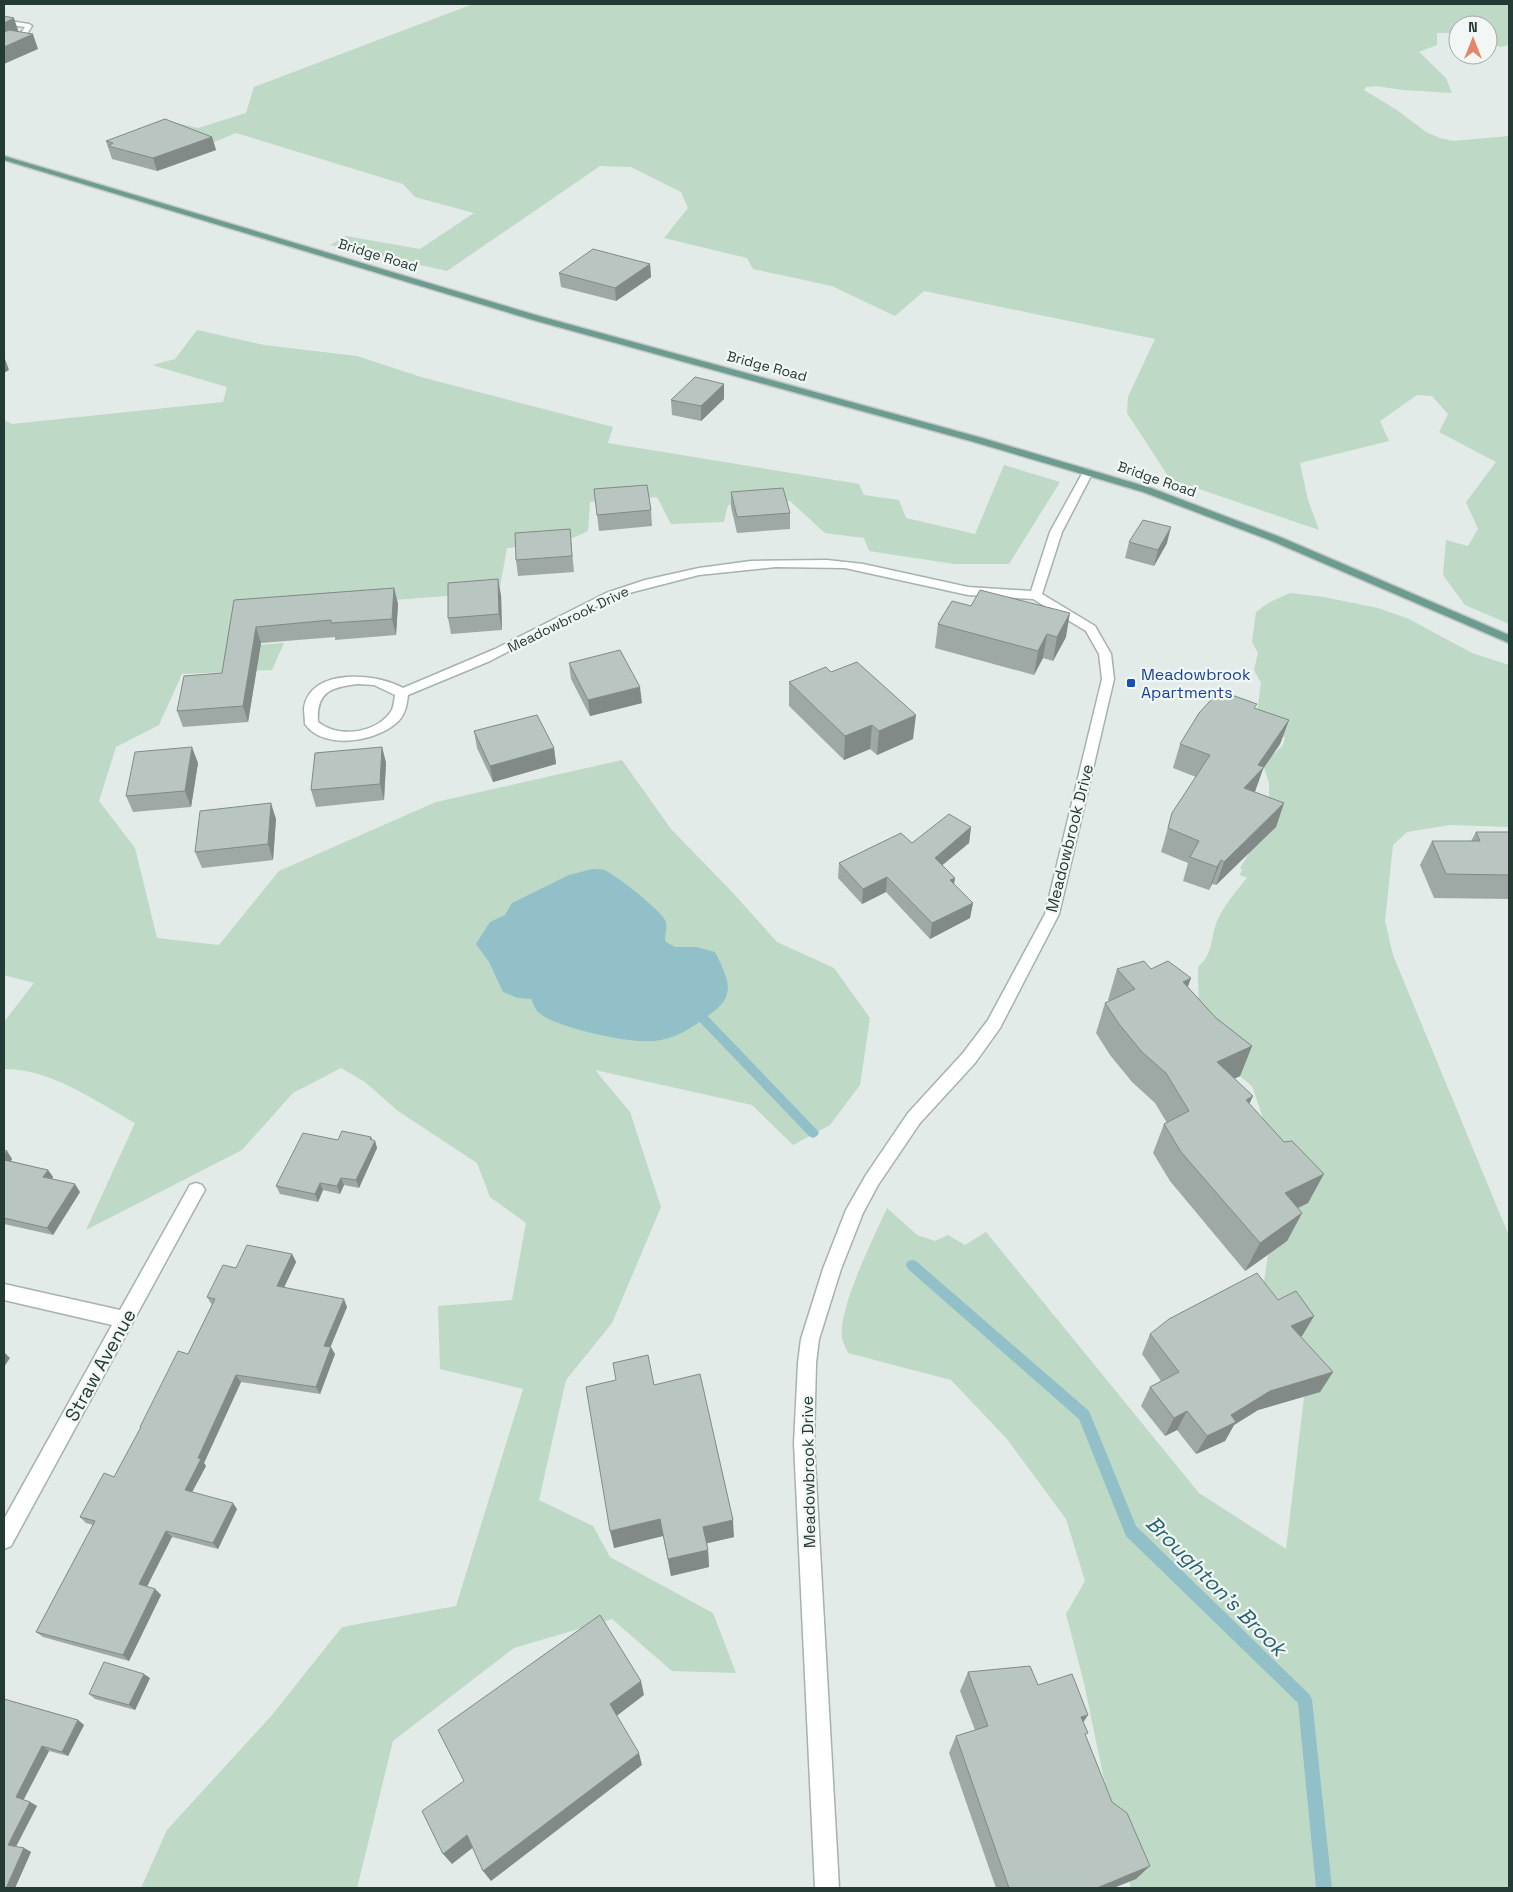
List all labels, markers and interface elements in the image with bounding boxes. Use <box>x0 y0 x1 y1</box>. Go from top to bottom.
north arrow <box>1448 15 1498 65</box>
text: N <box>1468 18 1478 36</box>
street label: Bridge Road <box>336 234 420 276</box>
street label: Bridge Road <box>725 347 809 385</box>
street label: Bridge Road <box>1115 457 1199 501</box>
street label: Meadowbrook Drive <box>504 582 632 656</box>
place label: Meadowbrook Apartments <box>1141 664 1251 703</box>
marker: Meadowbrook Apartments <box>1125 677 1137 689</box>
street label: Meadowbrook Drive <box>1041 762 1098 914</box>
street label: Straw Avenue <box>59 1305 142 1426</box>
street label: Meadowbrook Drive <box>797 1396 820 1548</box>
water label: Broughton's Brook <box>1140 1510 1294 1664</box>

